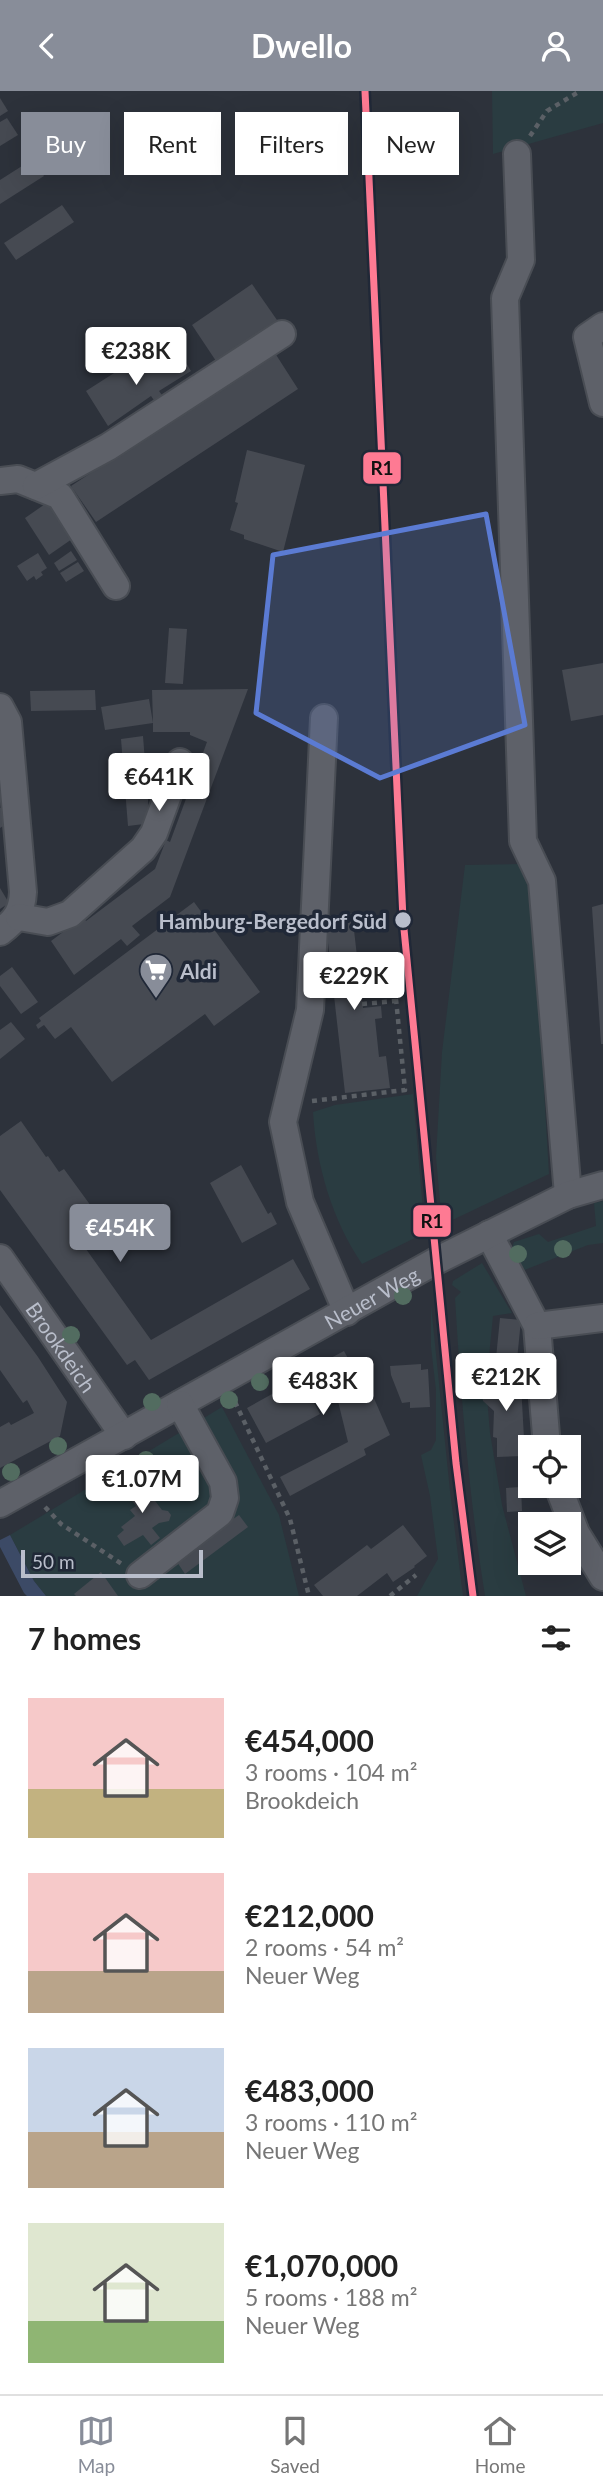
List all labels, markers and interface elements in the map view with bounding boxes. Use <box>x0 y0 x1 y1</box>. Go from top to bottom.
text: Dwello <box>251 26 352 65</box>
icon: back <box>28 27 66 65</box>
icon: person <box>537 27 575 65</box>
chip: Buy <box>21 112 110 175</box>
chip: Rent <box>124 112 221 175</box>
chip: Filters <box>235 112 348 175</box>
chip: New <box>362 112 459 175</box>
pin: €238K <box>87 327 185 387</box>
text: €238K <box>101 336 171 364</box>
line badge: R1 <box>362 451 402 485</box>
text: R1 <box>370 456 394 479</box>
pin: €641K <box>110 753 208 813</box>
text: €641K <box>124 762 194 790</box>
place label: Hamburg-Bergedorf Süd <box>159 908 387 933</box>
marker: Hamburg-Bergedorf Süd <box>393 910 413 930</box>
supermarket icon: Aldi <box>137 951 175 1000</box>
pin: €229K <box>305 953 403 1012</box>
place label: Aldi <box>179 958 217 983</box>
text: €229K <box>319 961 389 989</box>
line badge: R1 <box>412 1204 452 1238</box>
pin: €454K <box>71 1205 169 1264</box>
text: R1 <box>420 1209 444 1232</box>
text: €454K <box>85 1213 155 1241</box>
street label: Neuer Weg <box>320 1261 423 1333</box>
street label: Brookdeich <box>22 1297 102 1397</box>
pin: €212K <box>457 1353 555 1413</box>
pin: €483K <box>274 1357 372 1417</box>
text: €212K <box>471 1362 541 1390</box>
text: €483K <box>288 1366 358 1394</box>
map controls <box>518 1435 581 1575</box>
button: locate <box>518 1435 581 1498</box>
pin: €1.07M <box>85 1455 199 1515</box>
text: €1.07M <box>102 1464 182 1492</box>
button: layers <box>518 1512 581 1575</box>
scale bar <box>21 1547 203 1579</box>
text: 50 m <box>32 1550 75 1573</box>
icon: filters <box>537 1619 575 1657</box>
text: 7 homes <box>28 1620 141 1656</box>
text: €454,000 <box>245 1722 374 1758</box>
icon: home <box>84 1726 168 1810</box>
text: 3 rooms · 104 m² <box>245 1758 417 1786</box>
text: Brookdeich <box>245 1786 359 1814</box>
text: €212,000 <box>245 1897 374 1933</box>
icon: home <box>84 1901 168 1985</box>
text: 2 rooms · 54 m² <box>245 1933 404 1961</box>
text: Neuer Weg <box>245 1961 359 1989</box>
text: €483,000 <box>245 2072 374 2108</box>
icon: home <box>84 2076 168 2160</box>
text: 3 rooms · 110 m² <box>245 2108 417 2136</box>
text: Neuer Weg <box>245 2136 359 2164</box>
text: €1,070,000 <box>245 2247 398 2283</box>
icon: home <box>84 2251 168 2335</box>
text: 5 rooms · 188 m² <box>245 2283 417 2311</box>
text: Neuer Weg <box>245 2311 359 2339</box>
tab: Map <box>77 2412 115 2477</box>
tab: Saved <box>270 2412 320 2477</box>
tab: Home <box>475 2412 526 2477</box>

